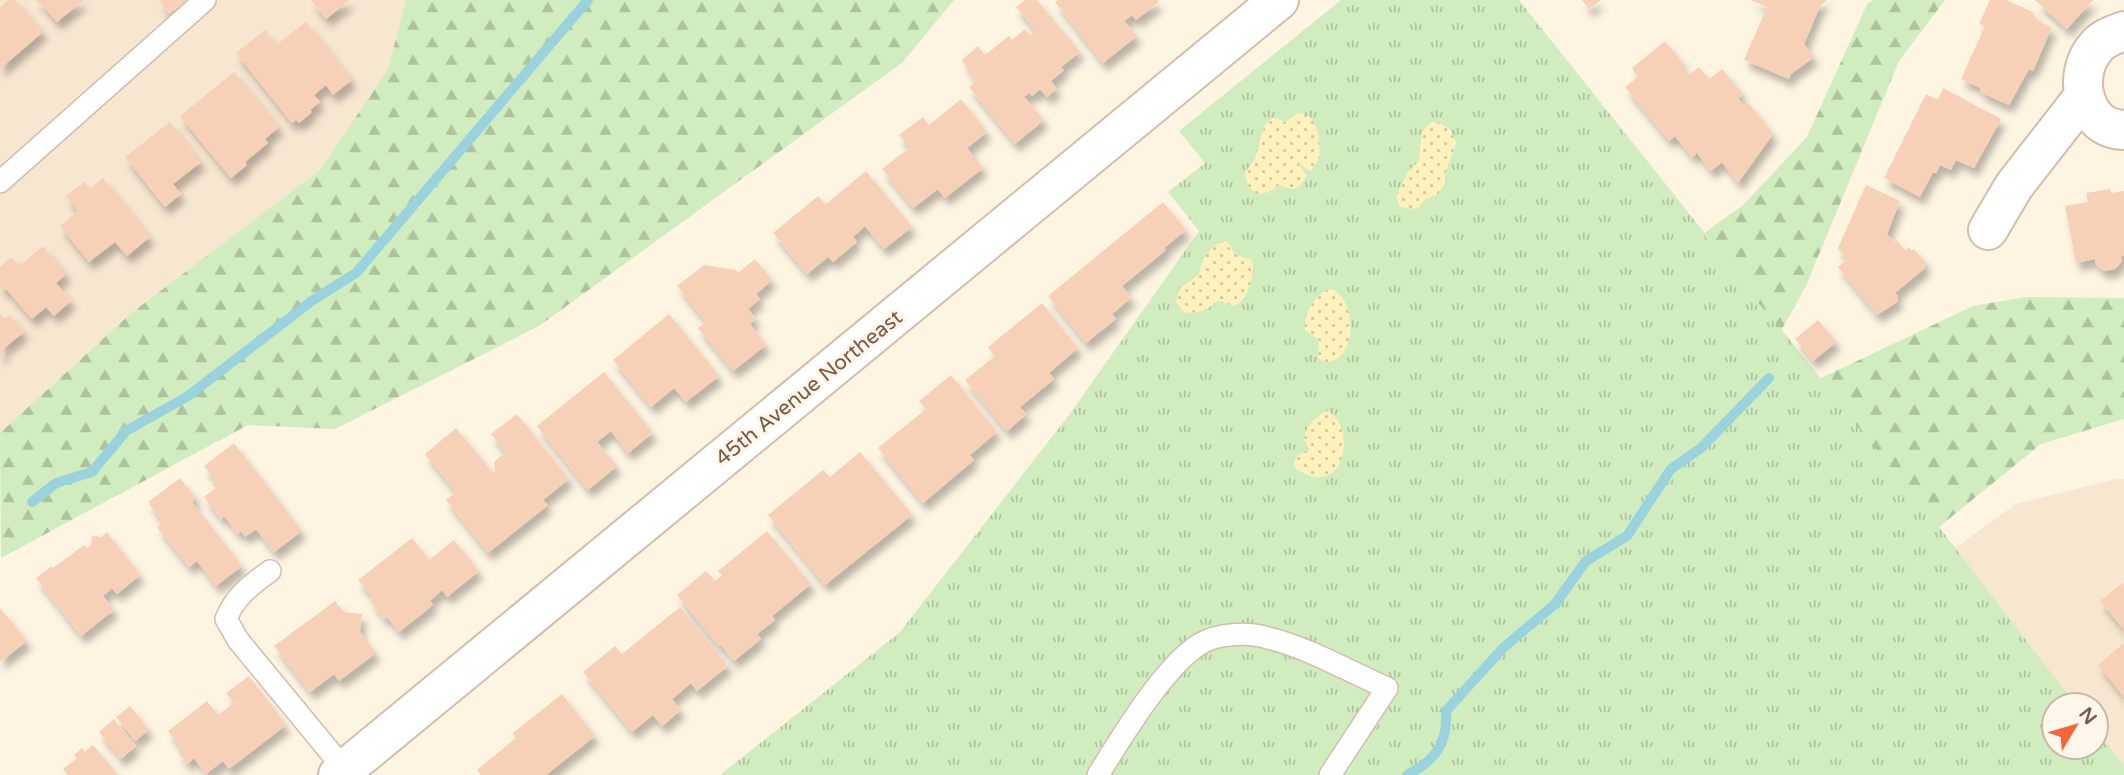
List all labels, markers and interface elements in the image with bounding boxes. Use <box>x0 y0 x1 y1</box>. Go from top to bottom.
street label: 45th Avenue Northeast <box>711 305 907 471</box>
north arrow <box>2040 691 2110 761</box>
text: N <box>2074 703 2101 729</box>

